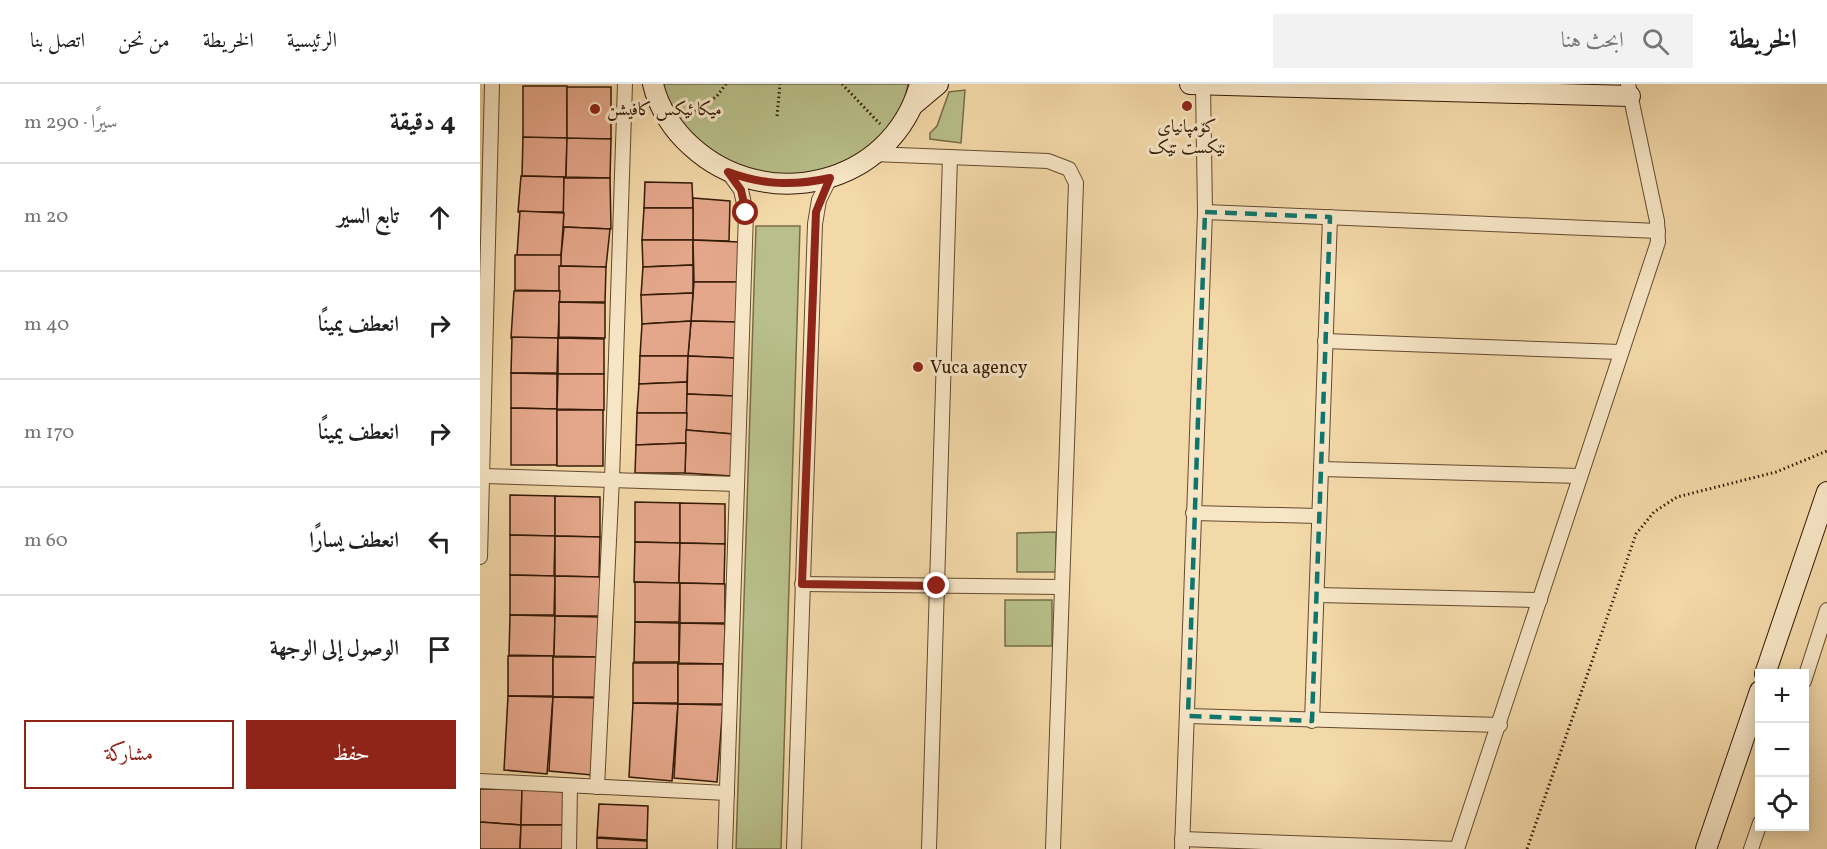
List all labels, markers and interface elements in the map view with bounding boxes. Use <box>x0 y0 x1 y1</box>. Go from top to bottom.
search box <box>1273 14 1693 68</box>
text: الخريطة <box>1729 21 1797 60</box>
icon: search <box>1639 25 1672 58</box>
text: ابحث هنا <box>1561 26 1624 57</box>
text: اتصل بنا <box>30 27 85 56</box>
text: من نحن <box>118 27 170 56</box>
text: الخريطة <box>203 27 254 56</box>
text: الرئيسية <box>287 27 337 56</box>
place label: میکا ئیکس کافیشن <box>607 98 722 123</box>
marker: کۆمپانیای نێکست تێک <box>1180 99 1194 113</box>
marker: میکا ئیکس کافیشن <box>588 102 602 116</box>
text: 4 دقيقة <box>390 105 456 141</box>
text: سيرًا · 290 m <box>24 109 118 137</box>
place label: کۆمپانیای نێکست تێک <box>1148 115 1226 161</box>
route start <box>732 199 758 225</box>
icon: ahead <box>423 201 456 234</box>
text: تابع السير <box>337 202 399 233</box>
text: 20 m <box>24 203 68 231</box>
icon: right <box>423 309 456 342</box>
text: انعطف يمينًا <box>318 310 399 341</box>
text: 40 m <box>24 311 69 339</box>
place label: Vuca agency <box>930 356 1028 381</box>
marker: Vuca agency <box>911 360 925 374</box>
icon: right <box>423 417 456 450</box>
text: انعطف يمينًا <box>318 418 399 449</box>
text: 170 m <box>24 419 74 447</box>
icon: left <box>423 525 456 558</box>
text: انعطف يسارًا <box>309 526 399 557</box>
text: 60 m <box>24 527 68 555</box>
route end <box>923 572 949 598</box>
icon: arrive <box>423 633 456 666</box>
text: الوصول إلى الوجهة <box>270 634 399 665</box>
map controls <box>1755 669 1809 831</box>
button: + <box>1755 669 1809 723</box>
button: مشاركة <box>24 720 234 789</box>
button: حفظ <box>246 720 456 789</box>
button: − <box>1755 723 1809 777</box>
button: locate <box>1755 777 1809 831</box>

